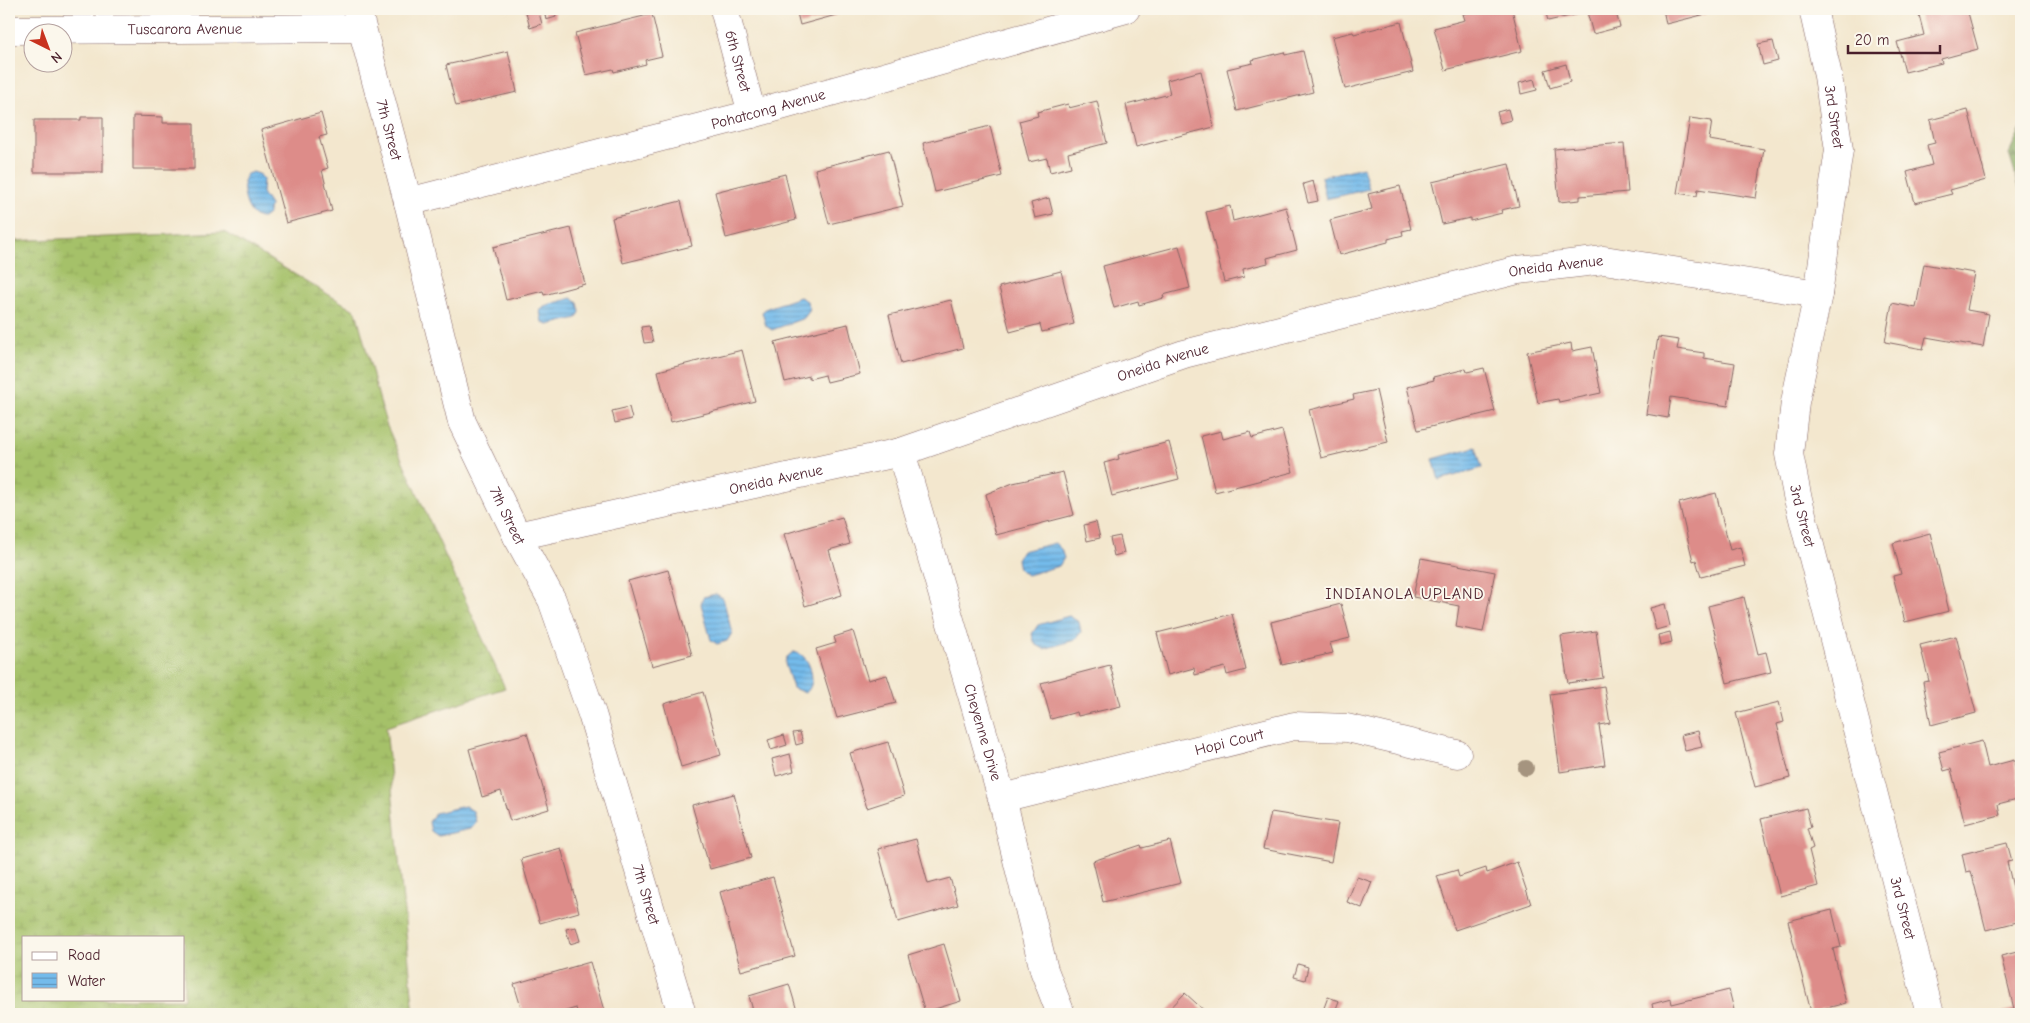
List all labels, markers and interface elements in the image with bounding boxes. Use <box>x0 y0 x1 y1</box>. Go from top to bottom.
street label: Tuscarora Avenue <box>128 20 243 38</box>
north arrow <box>22 22 72 72</box>
scale bar <box>1848 22 1940 54</box>
street label: 6th Street <box>721 28 755 95</box>
text: 20 m <box>1855 31 1889 49</box>
text: N <box>47 48 65 67</box>
street label: 3rd Street <box>1820 84 1848 150</box>
street label: Pohatcong Avenue <box>709 85 828 133</box>
street label: 7th Street <box>372 98 406 163</box>
street label: Oneida Avenue <box>1506 251 1605 281</box>
street label: Oneida Avenue <box>1115 339 1211 385</box>
street label: Oneida Avenue <box>727 460 825 498</box>
street label: 3rd Street <box>1786 483 1819 550</box>
street label: 7th Street <box>486 484 529 548</box>
district label: INDIANOLA UPLAND <box>1325 585 1485 603</box>
street label: Cheyenne Drive <box>960 682 1006 783</box>
street label: Hopi Court <box>1193 725 1266 759</box>
street label: 7th Street <box>629 862 664 928</box>
street label: 3rd Street <box>1886 875 1920 942</box>
legend <box>22 936 185 1000</box>
text: Road <box>68 946 100 964</box>
text: Water <box>68 972 105 990</box>

